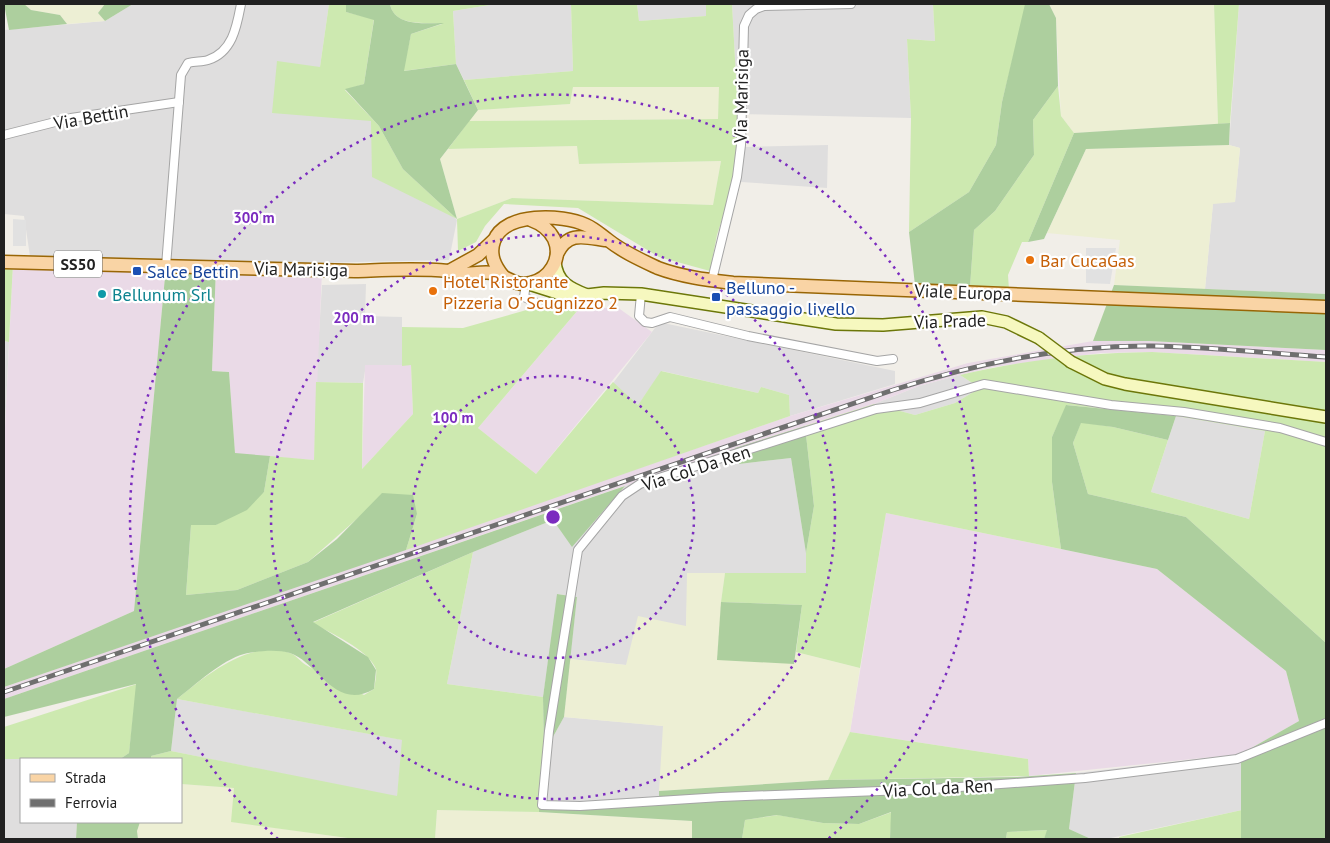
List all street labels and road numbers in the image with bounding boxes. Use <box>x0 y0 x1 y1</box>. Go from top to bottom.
street label: Via Marisiga <box>729 49 753 144</box>
street label: Via Bettin <box>51 99 130 135</box>
road number: SS50 <box>54 250 102 278</box>
street label: Via Marisiga <box>253 257 348 281</box>
street label: Viale Europa <box>913 279 1012 305</box>
street label: Via Prade <box>913 308 986 334</box>
street label: Via Col Da Ren <box>638 440 753 497</box>
street label: Via Col da Ren <box>881 774 994 802</box>

